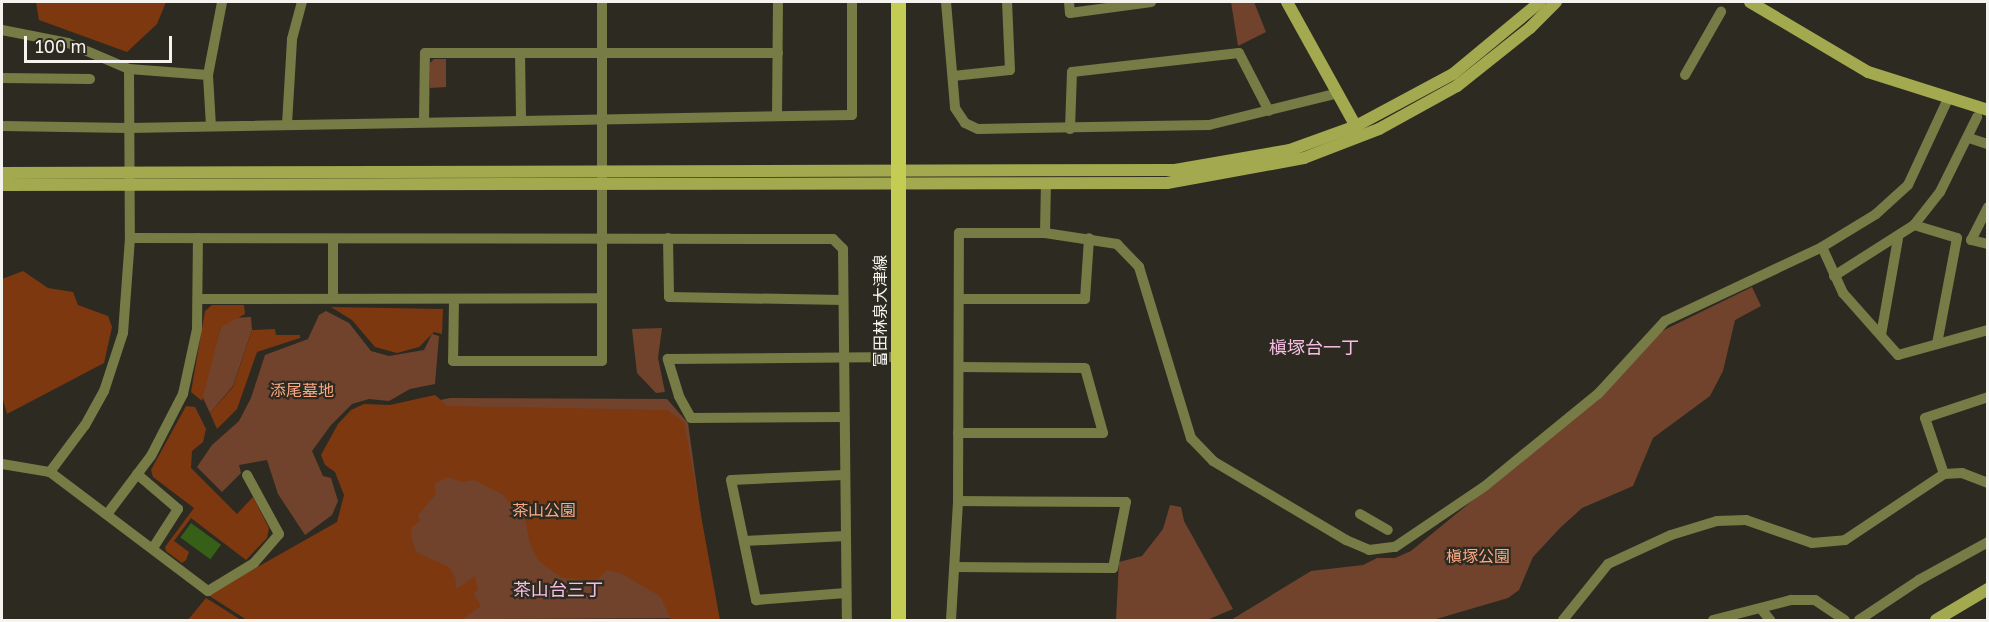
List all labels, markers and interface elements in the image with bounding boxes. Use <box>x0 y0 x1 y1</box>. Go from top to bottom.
scale bar <box>27 24 176 62</box>
text: 100 m <box>35 35 86 57</box>
street label: 富田林泉大津線 <box>870 255 890 367</box>
district label: 槇塚台一丁 <box>1269 336 1359 358</box>
park label: 添尾墓地 <box>270 380 334 400</box>
park label: 茶山公園 <box>512 500 576 520</box>
park label: 槇塚公園 <box>1446 546 1510 566</box>
district label: 茶山台三丁 <box>513 578 603 600</box>

